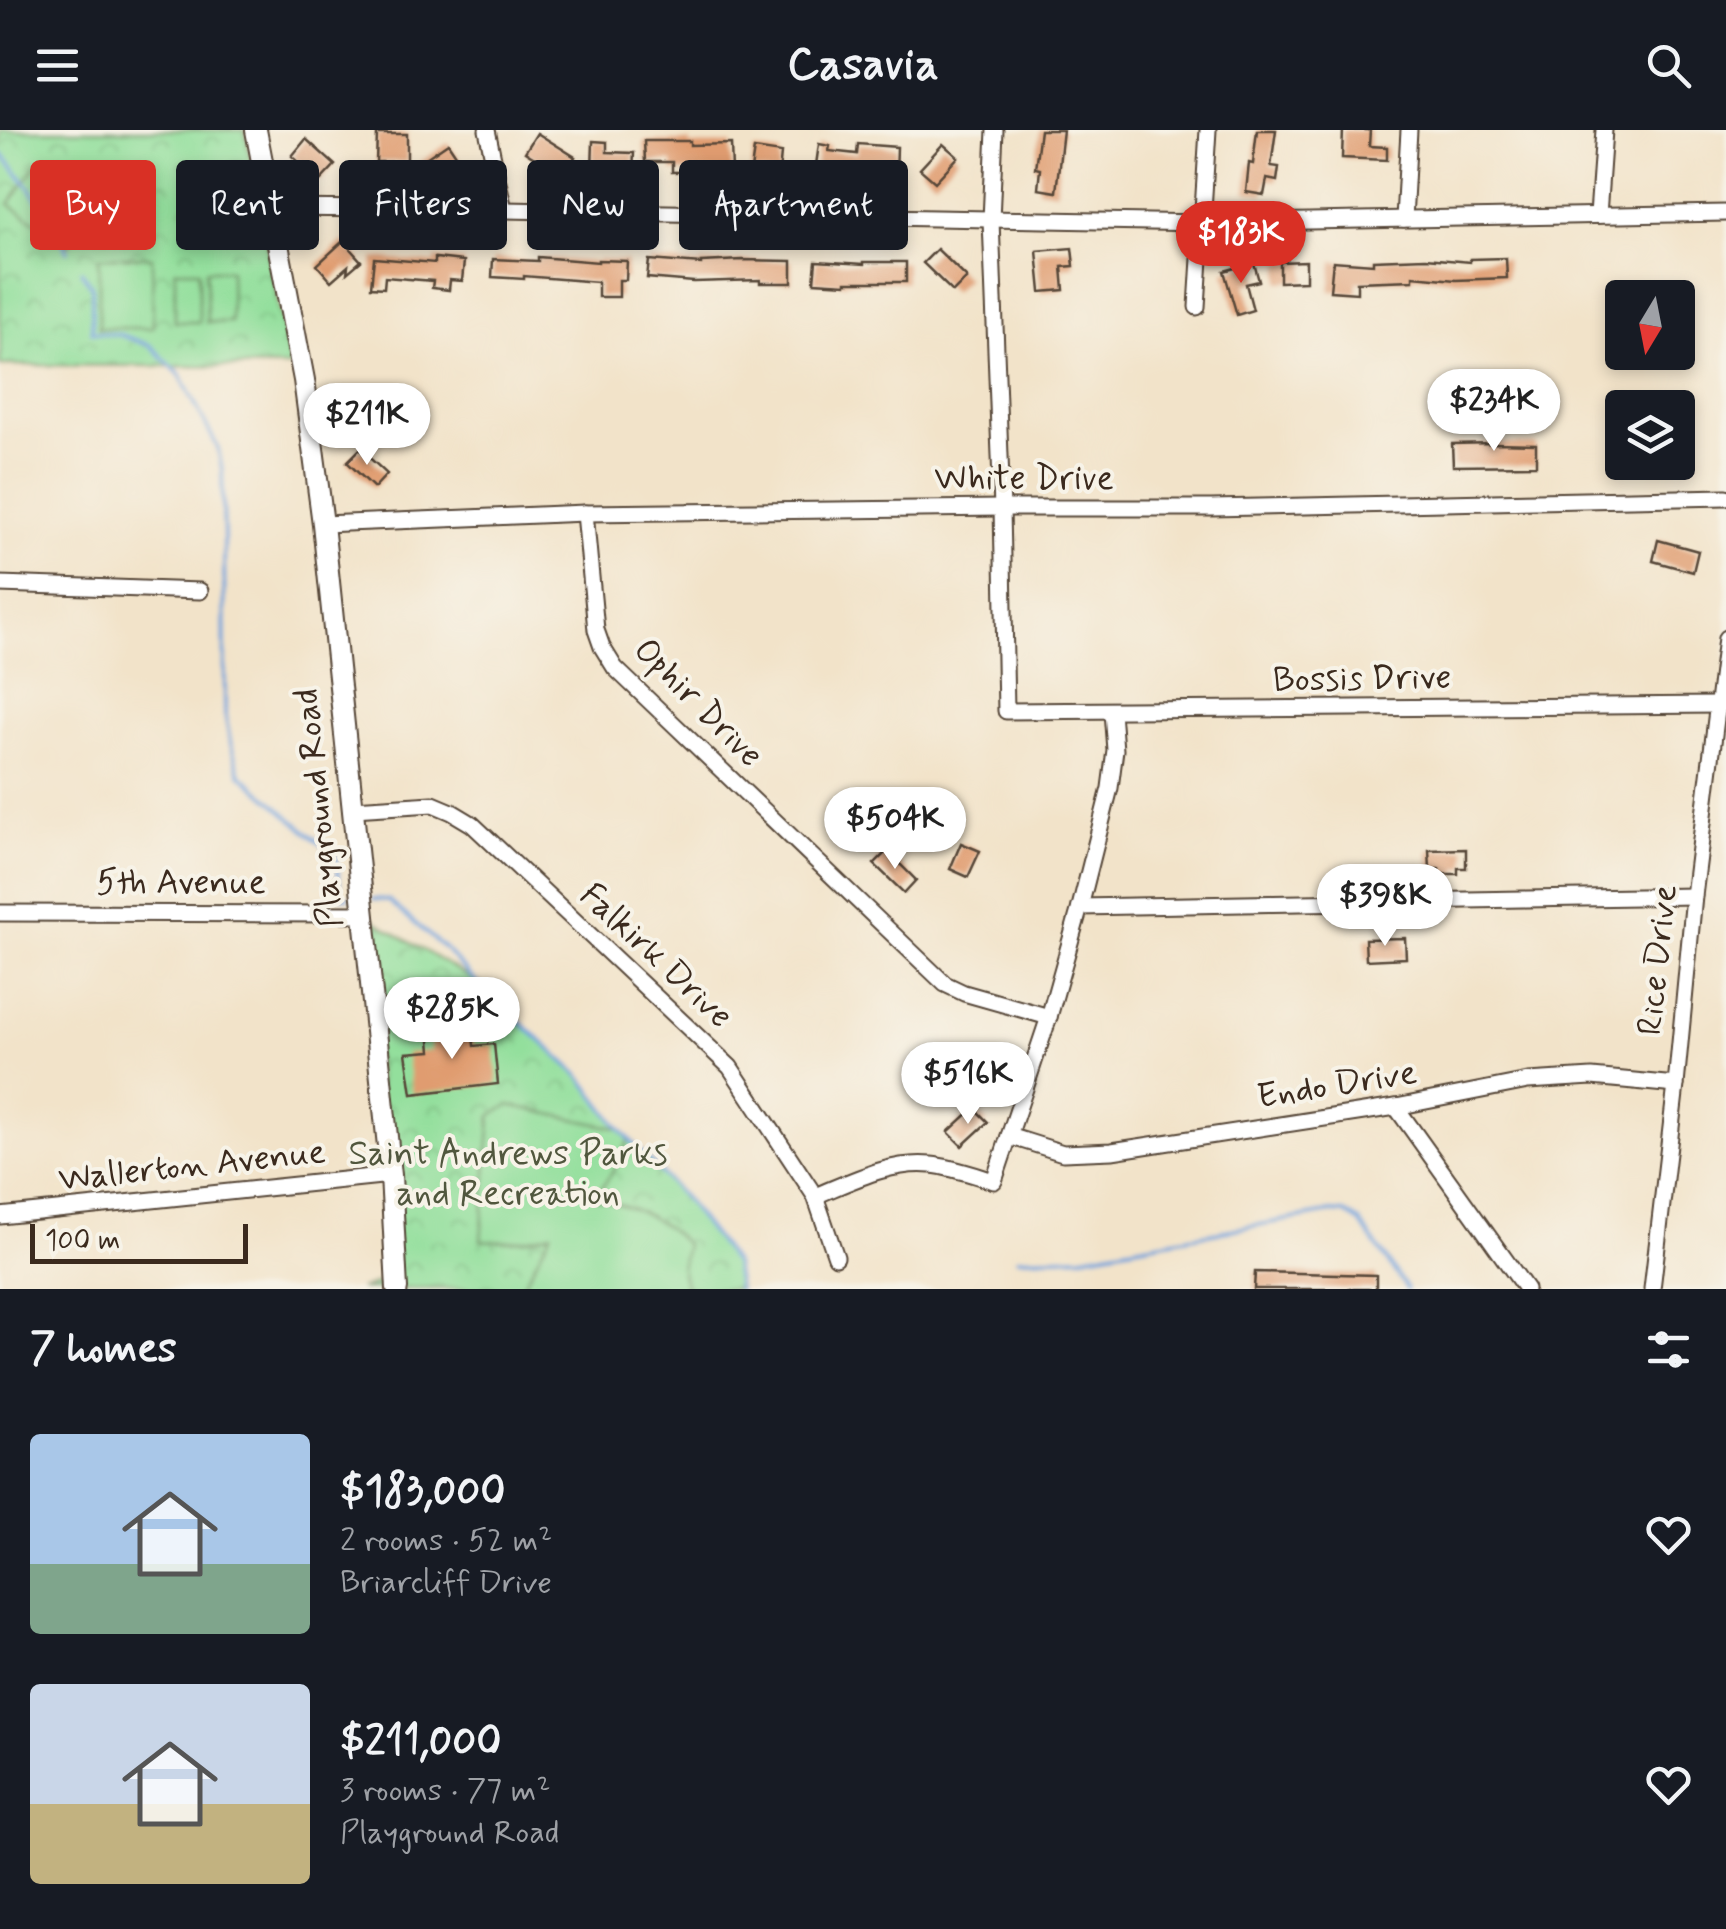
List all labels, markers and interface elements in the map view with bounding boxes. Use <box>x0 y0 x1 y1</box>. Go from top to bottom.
text: Casavia <box>787 36 939 95</box>
icon: menu <box>30 38 85 93</box>
icon: search <box>1641 38 1696 93</box>
chip: Buy <box>30 160 156 250</box>
chip: Rent <box>176 160 319 250</box>
chip: Filters <box>339 160 507 250</box>
chip: New <box>527 160 659 250</box>
chip: Apartment <box>679 160 908 250</box>
pin: $183K <box>1171 201 1311 286</box>
text: $183K <box>1198 212 1284 254</box>
north arrow <box>1605 280 1695 370</box>
map controls <box>1605 280 1695 480</box>
pin: $234K <box>1424 369 1564 454</box>
text: $234K <box>1449 380 1539 422</box>
pin: $211K <box>297 383 437 468</box>
button: layers <box>1605 390 1695 480</box>
text: $211K <box>325 394 409 436</box>
street label: White Drive <box>934 456 1114 502</box>
street label: Ophir Drive <box>623 628 773 778</box>
street label: Bossis Drive <box>1272 654 1452 704</box>
street label: Playground Road <box>284 686 354 930</box>
pin: $504K <box>825 787 965 872</box>
text: $504K <box>846 798 944 840</box>
street label: 5th Avenue <box>96 860 266 906</box>
pin: $398K <box>1315 864 1455 949</box>
street label: Falkirk Drive <box>569 873 743 1039</box>
text: $398K <box>1339 875 1431 917</box>
street label: Rice Drive <box>1627 882 1689 1038</box>
pin: $285K <box>382 977 522 1062</box>
text: $285K <box>406 988 498 1030</box>
pin: $516K <box>898 1042 1038 1127</box>
street label: Endo Drive <box>1254 1050 1420 1120</box>
text: $516K <box>923 1053 1013 1095</box>
street label: Wallerton Avenue <box>56 1129 328 1203</box>
park label: Saint Andrews Parks and Recreation <box>348 1131 668 1217</box>
scale bar <box>30 1219 248 1264</box>
text: 100 m <box>45 1223 120 1260</box>
text: 7 homes <box>30 1322 177 1377</box>
icon: filters <box>1641 1322 1696 1377</box>
text: $183,000 <box>340 1465 505 1520</box>
icon: home <box>110 1474 230 1594</box>
icon: heart <box>1641 1507 1696 1562</box>
text: 2 rooms · 52 m² <box>340 1520 552 1562</box>
text: Briarcliff Drive <box>340 1562 552 1604</box>
text: $211,000 <box>340 1715 502 1770</box>
icon: home <box>110 1724 230 1844</box>
icon: heart <box>1641 1757 1696 1812</box>
text: 3 rooms · 77 m² <box>340 1770 551 1812</box>
text: Playground Road <box>340 1812 560 1854</box>

